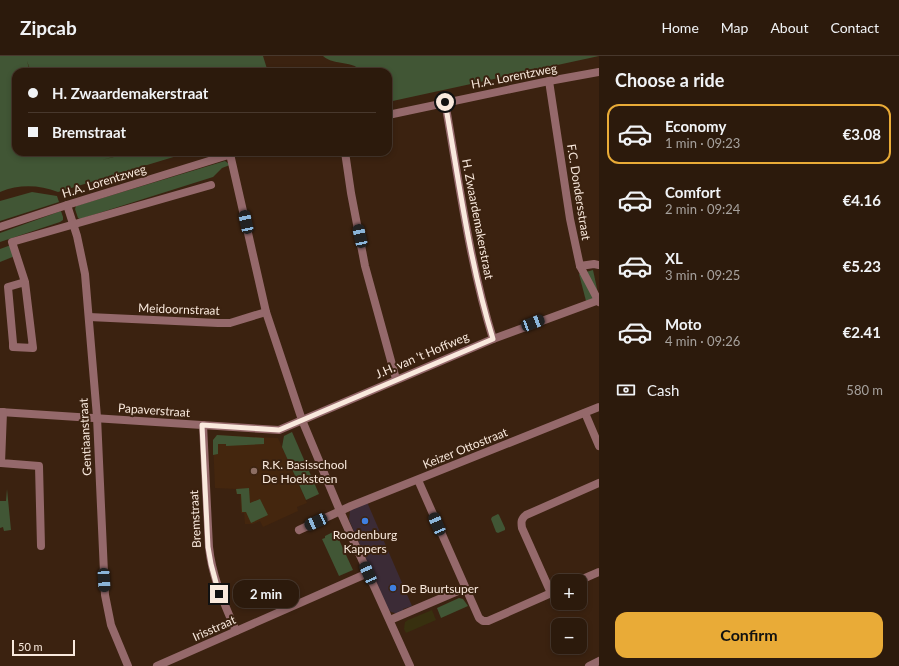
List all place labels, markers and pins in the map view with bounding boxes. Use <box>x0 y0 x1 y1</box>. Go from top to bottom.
place label: R.K. Basisschool De Hoeksteen <box>262 457 347 486</box>
marker: R.K. Basisschool De Hoeksteen <box>249 466 259 476</box>
marker: Roodenburg Kappers <box>360 516 370 526</box>
place label: Roodenburg Kappers <box>333 527 397 556</box>
place label: De Buurtsuper <box>401 581 479 596</box>
marker: De Buurtsuper <box>388 583 398 593</box>

